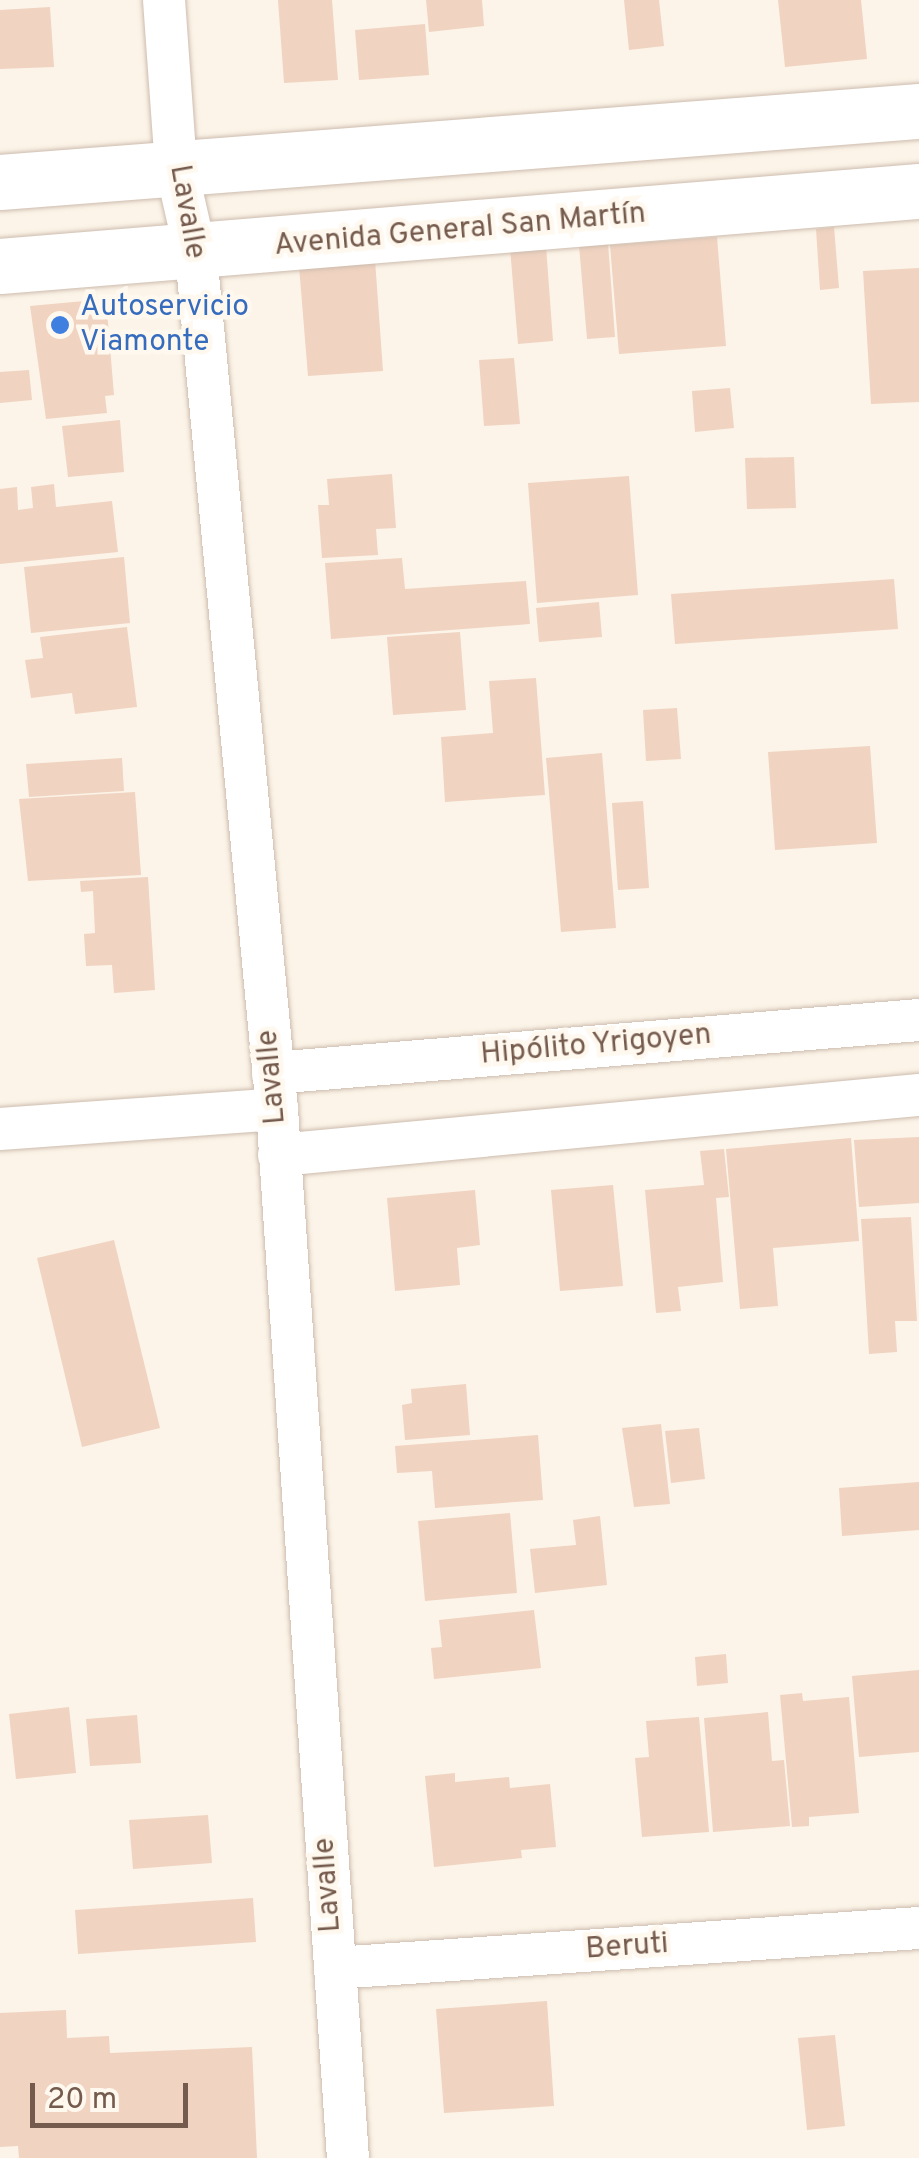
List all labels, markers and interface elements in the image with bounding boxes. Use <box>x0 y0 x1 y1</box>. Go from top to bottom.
street label: Lavalle <box>160 162 212 262</box>
street label: Avenida General San Martín <box>273 197 647 265</box>
place label: Autoservicio Viamonte <box>80 290 249 360</box>
marker: Autoservicio Viamonte <box>49 314 71 336</box>
street label: Hipólito Yrigoyen <box>479 1018 713 1074</box>
street label: Lavalle <box>251 1028 295 1126</box>
street label: Lavalle <box>308 1836 350 1934</box>
street label: Beruti <box>584 1927 670 1969</box>
scale bar <box>35 2063 192 2125</box>
text: 20 m <box>47 2082 117 2119</box>

